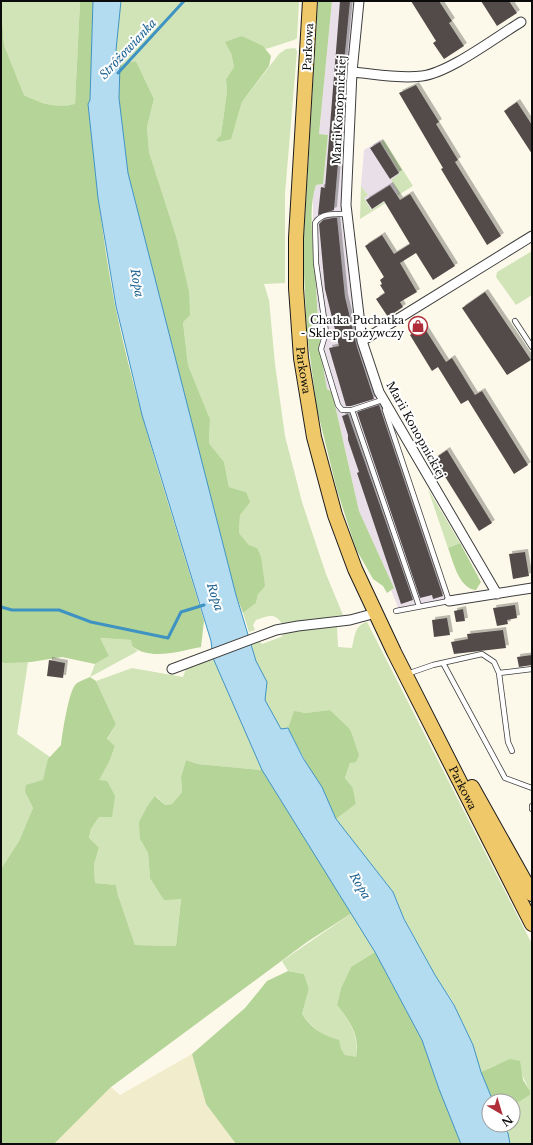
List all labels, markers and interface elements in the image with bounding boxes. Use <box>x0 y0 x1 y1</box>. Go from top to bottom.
water label: Stróżowianka <box>96 15 160 82</box>
street label: Parkowa <box>300 22 316 71</box>
street label: Marii Konopnickiej <box>329 55 349 165</box>
water label: Ropa <box>127 266 147 299</box>
place label: Chatka Puchatka - Sklep spożywczy <box>300 313 405 340</box>
shop icon: Chatka Puchatka - Sklep spożywczy <box>407 315 429 337</box>
street label: Parkowa <box>293 346 314 396</box>
street label: Marii Konopnickiej <box>383 379 449 481</box>
water label: Ropa <box>204 580 227 613</box>
street label: Parkowa <box>446 763 480 813</box>
water label: Ropa <box>346 869 374 902</box>
north arrow <box>481 1093 521 1133</box>
text: N <box>498 1112 516 1130</box>

